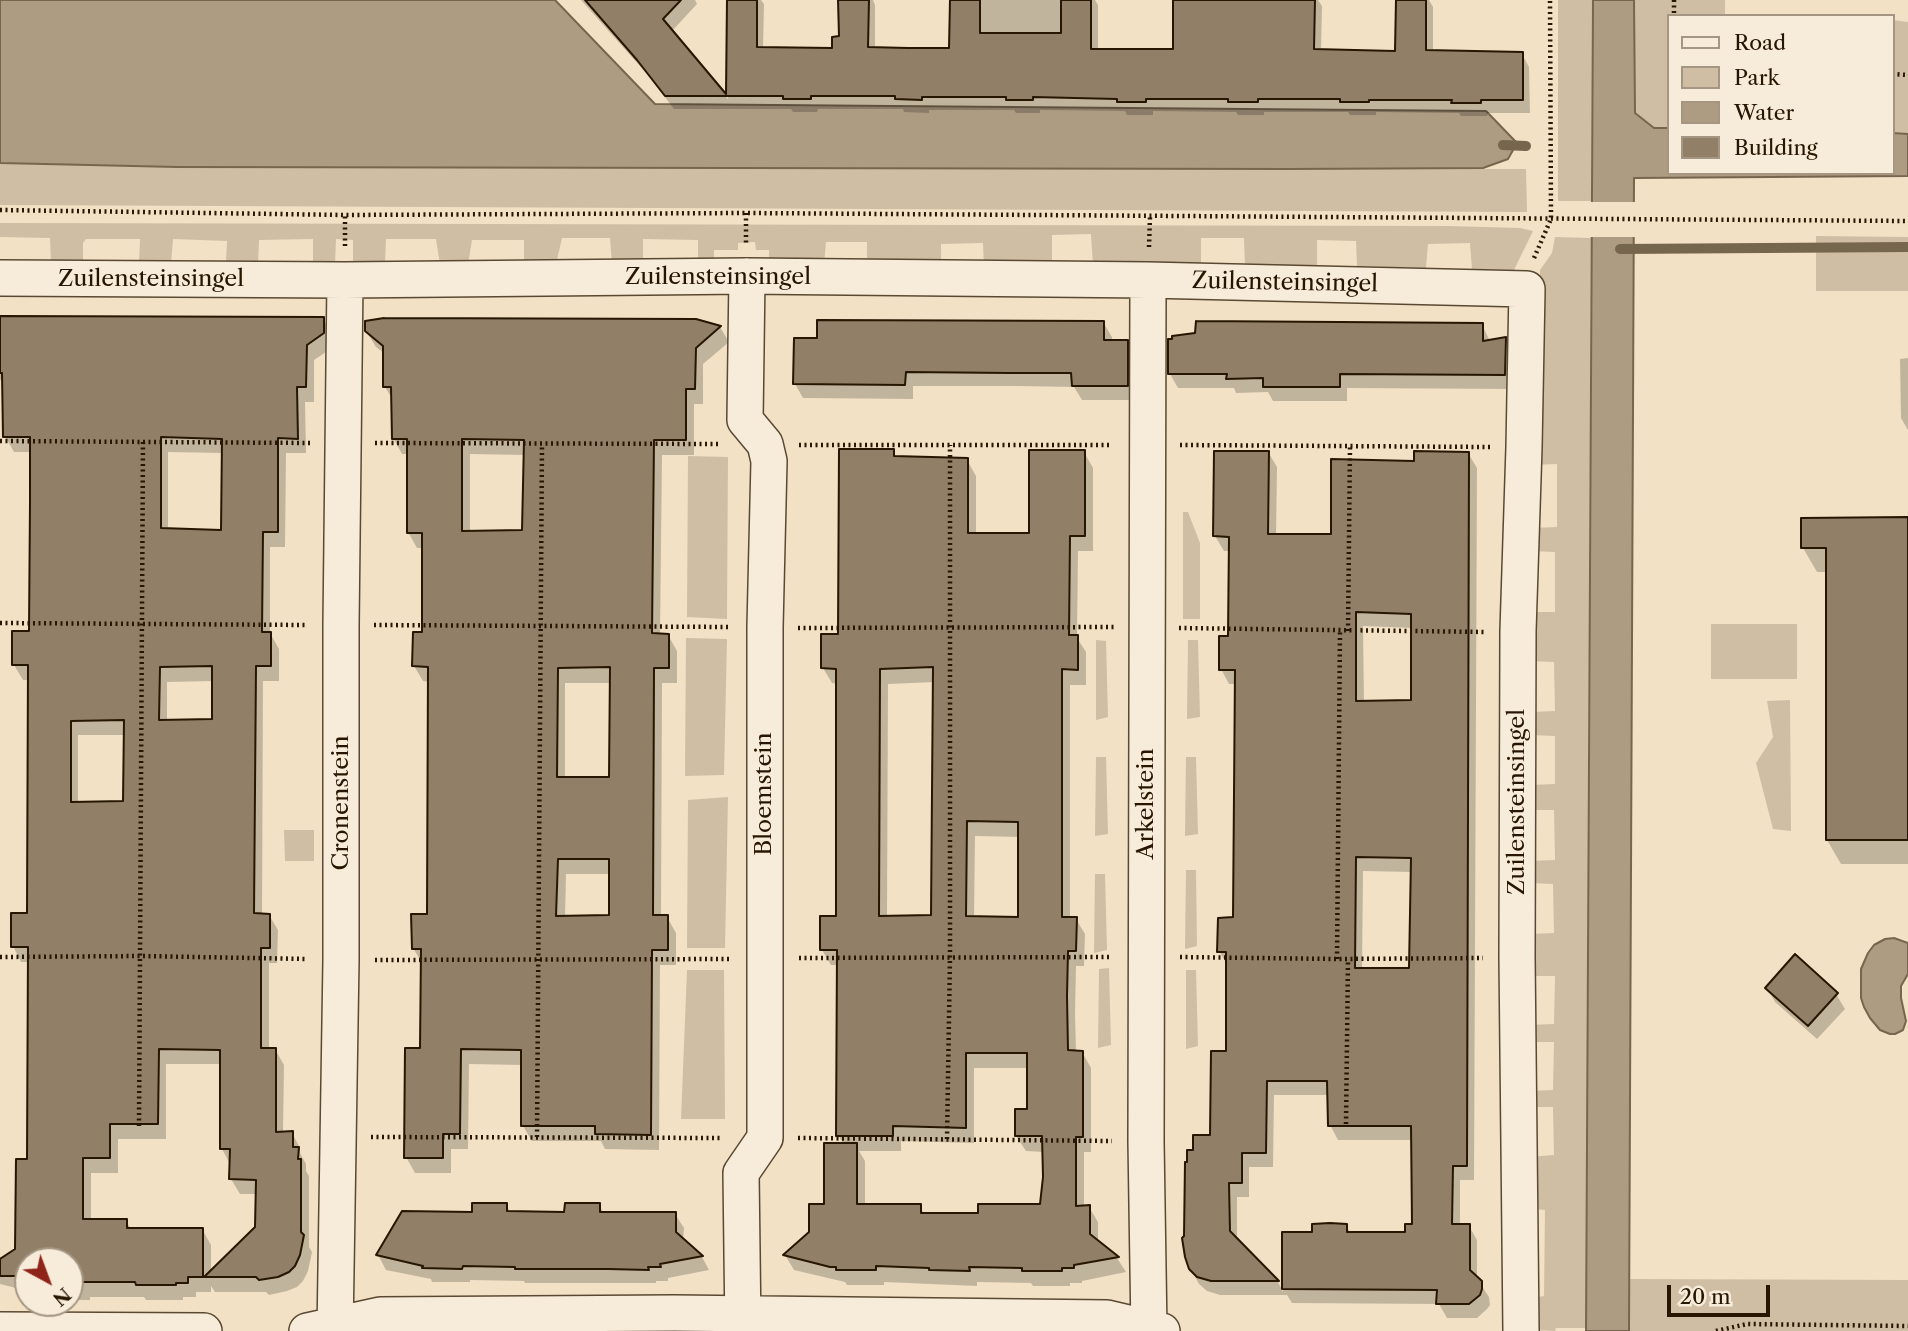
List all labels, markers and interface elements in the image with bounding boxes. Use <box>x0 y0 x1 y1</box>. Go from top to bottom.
legend <box>1666 14 1894 175</box>
text: Road <box>1734 30 1786 55</box>
text: Park <box>1734 65 1780 90</box>
text: Water <box>1734 100 1794 125</box>
text: Building <box>1734 135 1818 160</box>
street label: Zuilensteinsingel <box>625 263 811 291</box>
street label: Zuilensteinsingel <box>58 265 244 293</box>
street label: Zuilensteinsingel <box>1192 268 1378 298</box>
street label: Zuilensteinsingel <box>1503 709 1531 895</box>
street label: Bloemstein <box>750 732 778 856</box>
street label: Cronenstein <box>327 735 355 871</box>
street label: Arkelstein <box>1132 748 1160 860</box>
north arrow <box>14 1247 84 1317</box>
scale bar <box>1670 1272 1773 1316</box>
text: N <box>48 1283 76 1311</box>
text: 20 m <box>1680 1284 1731 1309</box>

